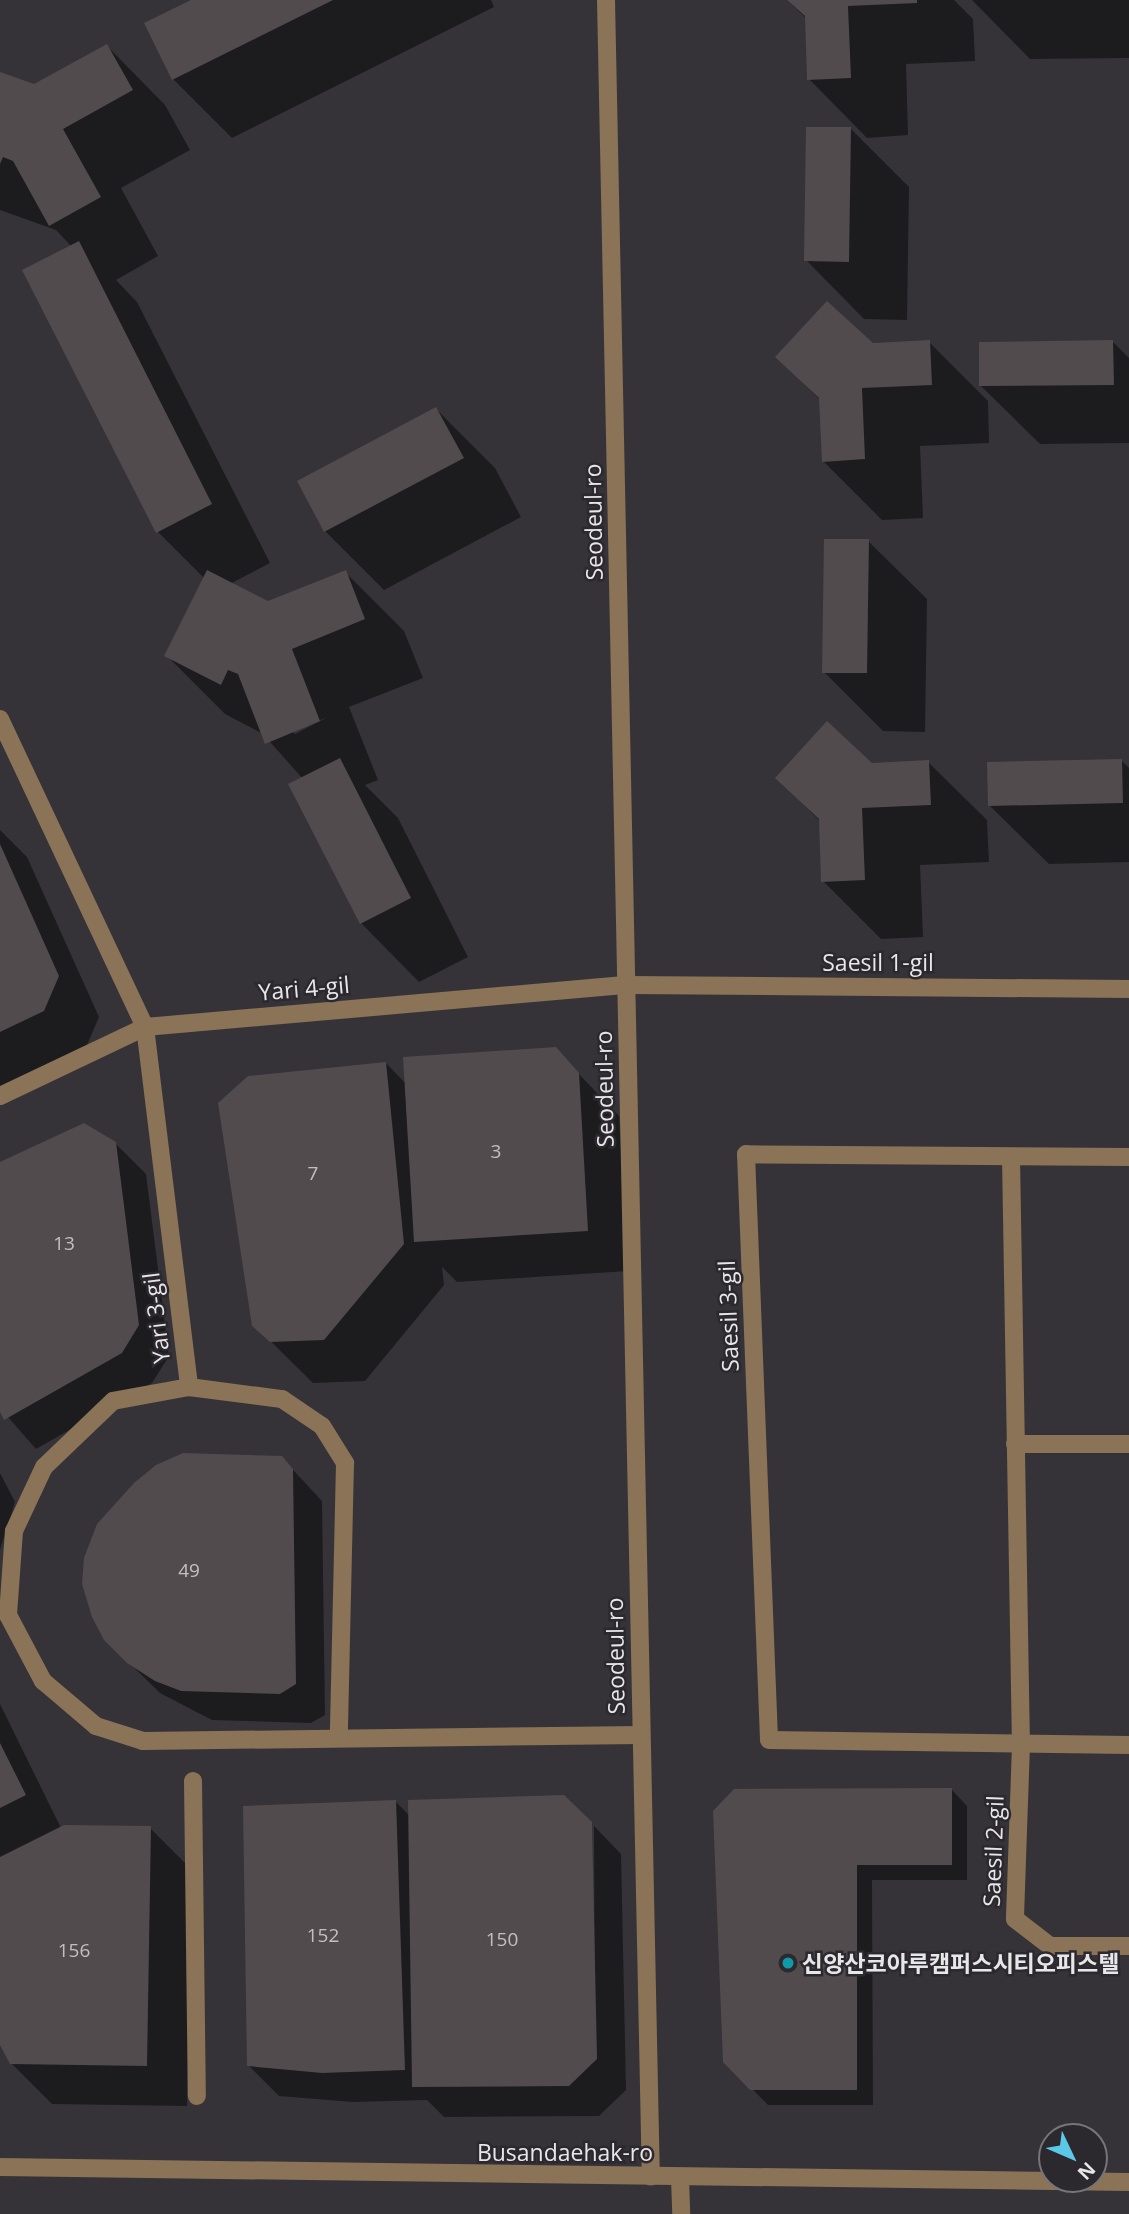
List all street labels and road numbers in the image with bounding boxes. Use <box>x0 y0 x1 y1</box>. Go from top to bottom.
street label: Seodeul-ro <box>578 463 608 581</box>
street label: Saesil 1-gil <box>822 948 934 976</box>
street label: Yari 4-gil <box>257 970 351 1006</box>
street label: Seodeul-ro <box>589 1030 619 1148</box>
street label: Saesil 3-gil <box>712 1260 744 1372</box>
street label: Yari 3-gil <box>137 1271 175 1365</box>
street label: Seodeul-ro <box>600 1597 630 1715</box>
street label: Saesil 2-gil <box>977 1795 1009 1907</box>
street label: Busandaehak-ro <box>477 2138 653 2166</box>

